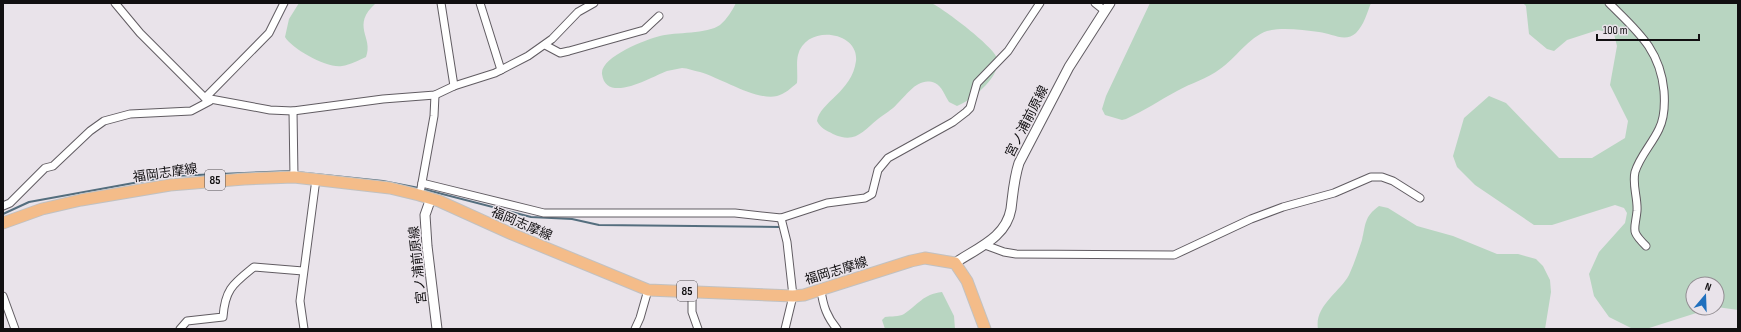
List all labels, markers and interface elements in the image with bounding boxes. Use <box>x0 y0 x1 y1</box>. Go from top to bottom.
scale bar <box>1597 16 1699 42</box>
text: 100 m <box>1603 23 1628 38</box>
street label: 宮ノ浦前原線 <box>1002 83 1052 160</box>
street label: 福岡志摩線 <box>132 161 198 185</box>
road number: 85 <box>205 170 225 190</box>
street label: 福岡志摩線 <box>489 204 555 244</box>
street label: 宮ノ浦前原線 <box>406 225 430 305</box>
street label: 福岡志摩線 <box>803 254 870 288</box>
north arrow <box>1685 276 1725 316</box>
text: N <box>1703 280 1713 294</box>
road number: 85 <box>677 281 697 301</box>

